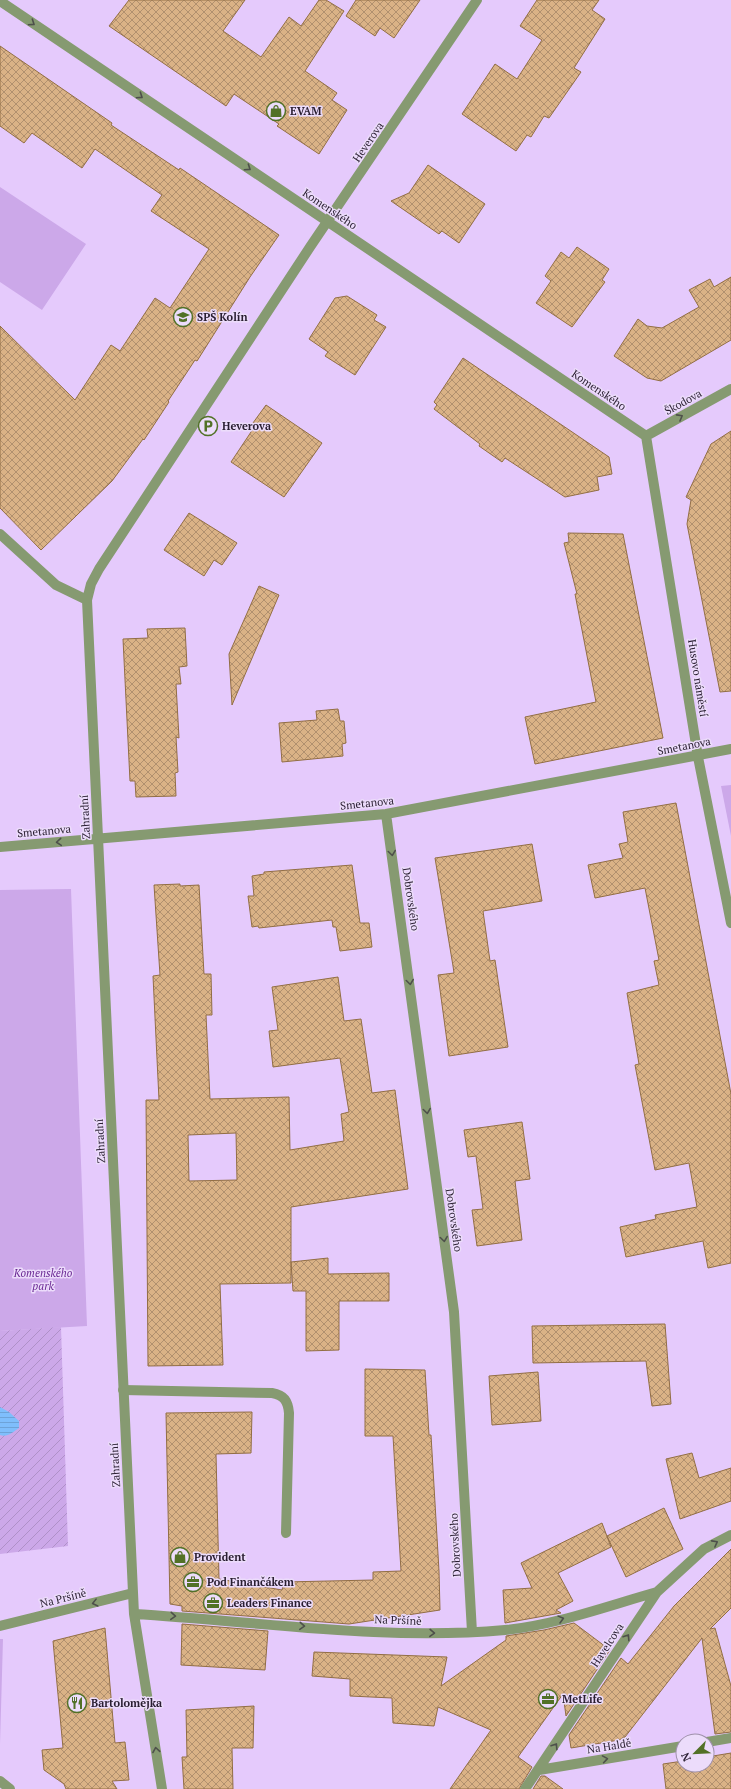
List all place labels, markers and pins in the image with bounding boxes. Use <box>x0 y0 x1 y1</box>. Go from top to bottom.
shop icon: EVAM <box>265 100 287 122</box>
place label: EVAM <box>290 104 322 118</box>
school or university icon: SPŠ Kolín <box>172 306 194 328</box>
place label: SPŠ Kolín <box>197 310 248 324</box>
parking icon: Heverova <box>197 415 219 437</box>
place label: Heverova <box>222 419 271 433</box>
shop icon: Provident <box>169 1546 191 1568</box>
place label: Provident <box>194 1550 246 1564</box>
office icon: Pod Finančákem <box>182 1571 204 1593</box>
place label: Pod Finančákem <box>207 1575 295 1589</box>
office icon: Leaders Finance <box>202 1592 224 1614</box>
place label: Leaders Finance <box>227 1596 312 1610</box>
office icon: MetLife <box>537 1688 559 1710</box>
restaurant icon: Bartolomějka <box>66 1692 88 1714</box>
place label: MetLife <box>562 1692 603 1706</box>
place label: Bartolomějka <box>91 1696 162 1710</box>

